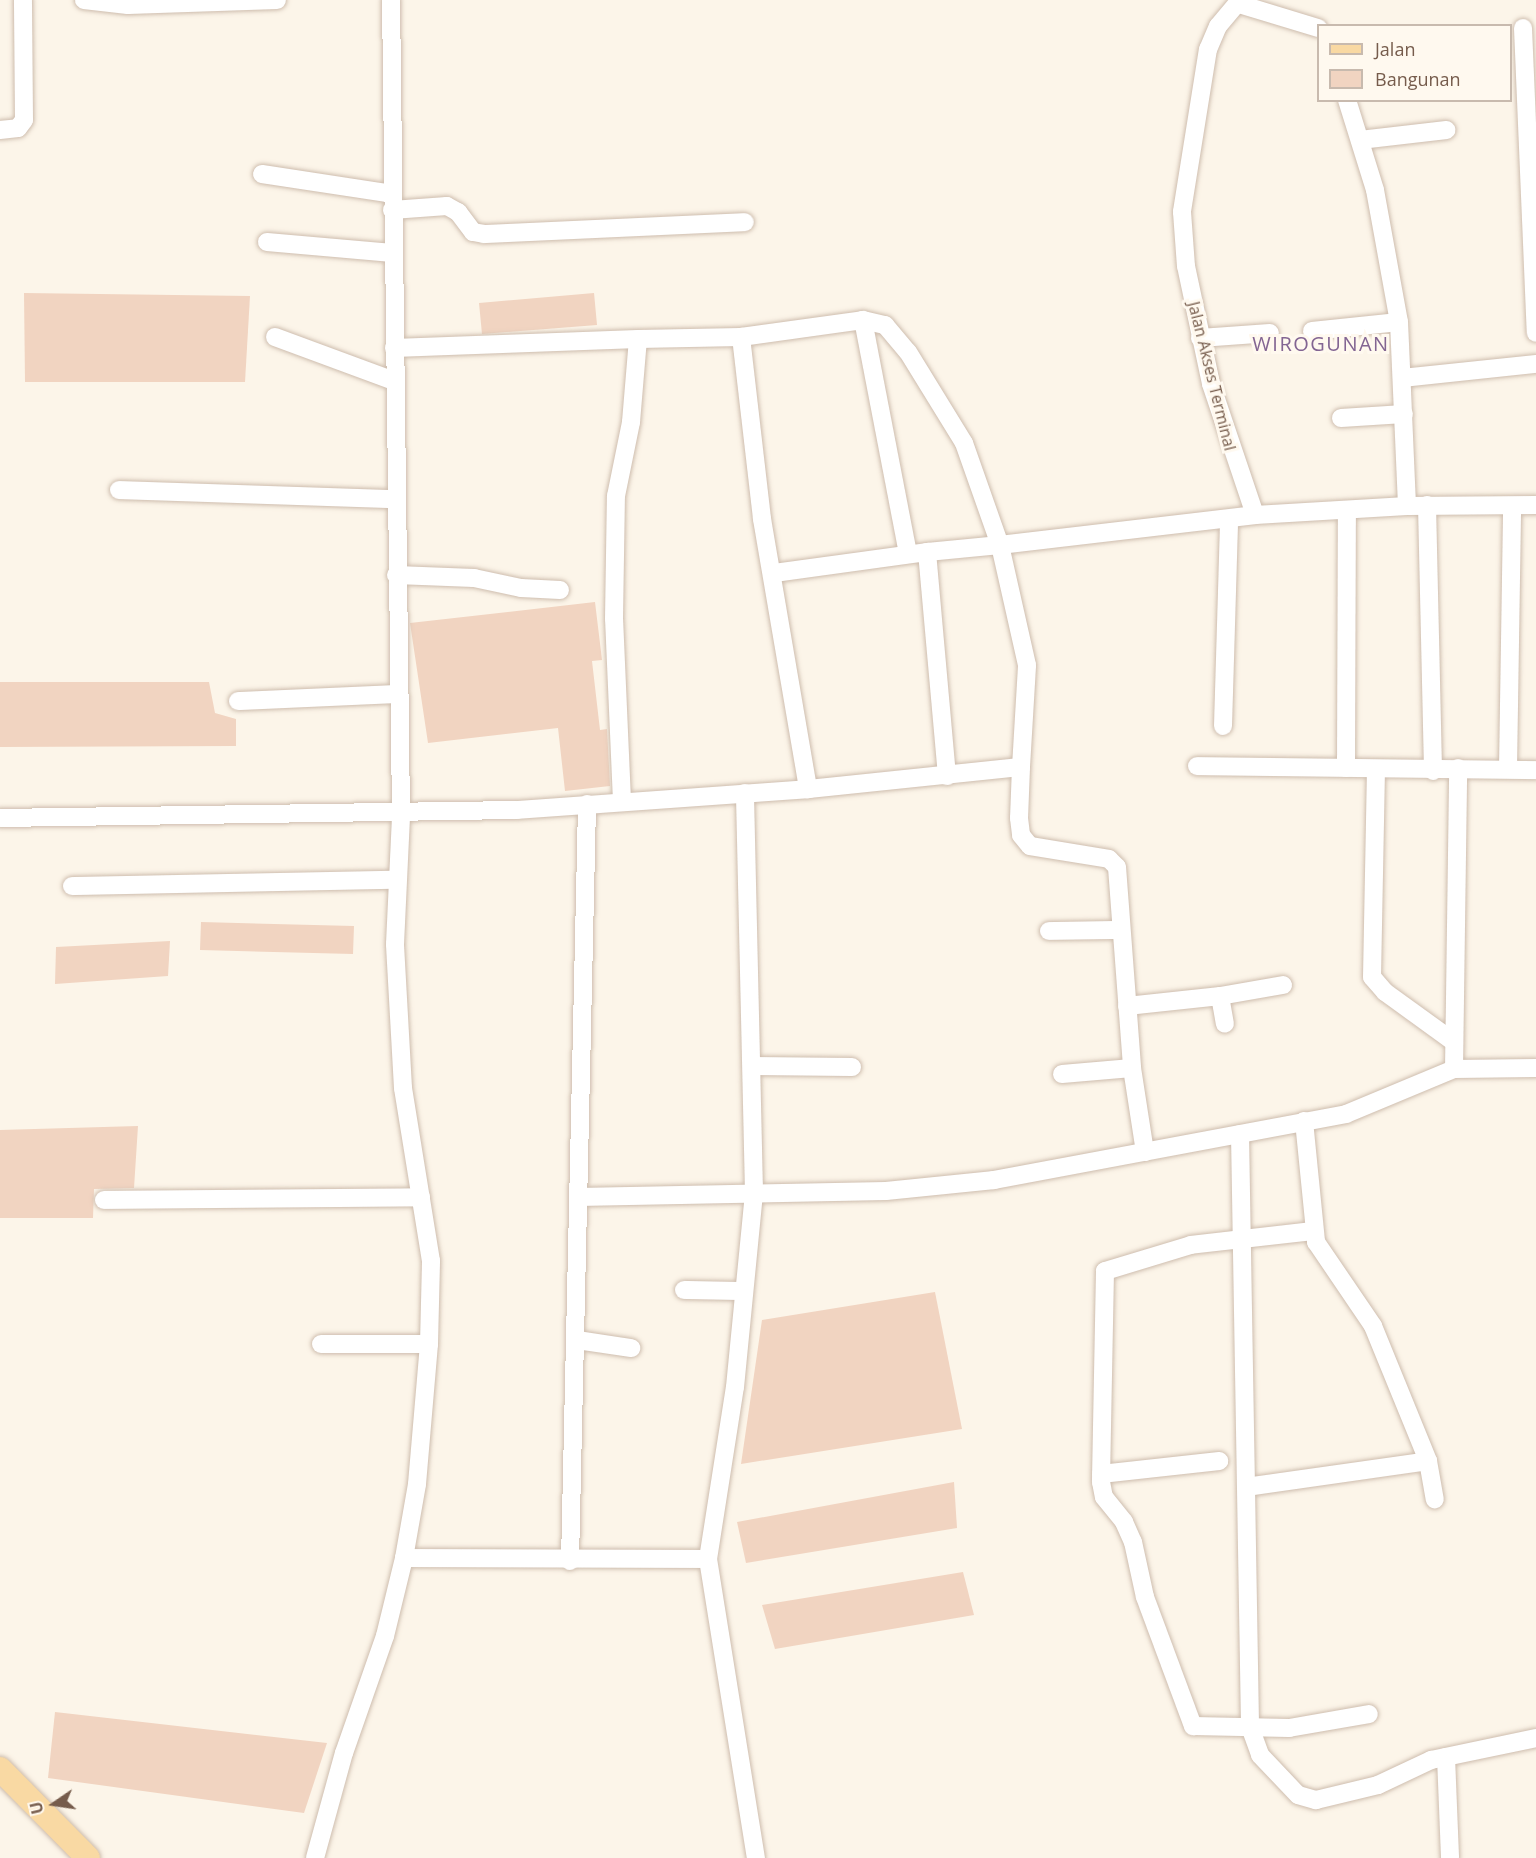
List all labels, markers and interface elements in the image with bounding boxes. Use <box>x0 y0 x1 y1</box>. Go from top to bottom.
legend <box>1317 24 1512 102</box>
text: Jalan <box>1375 37 1415 61</box>
text: Bangunan <box>1375 67 1461 91</box>
street label: Jalan Akses Terminal <box>1184 299 1240 453</box>
district label: WIROGUNAN <box>1252 331 1390 355</box>
north arrow <box>24 1774 84 1834</box>
text: U <box>24 1800 49 1816</box>

